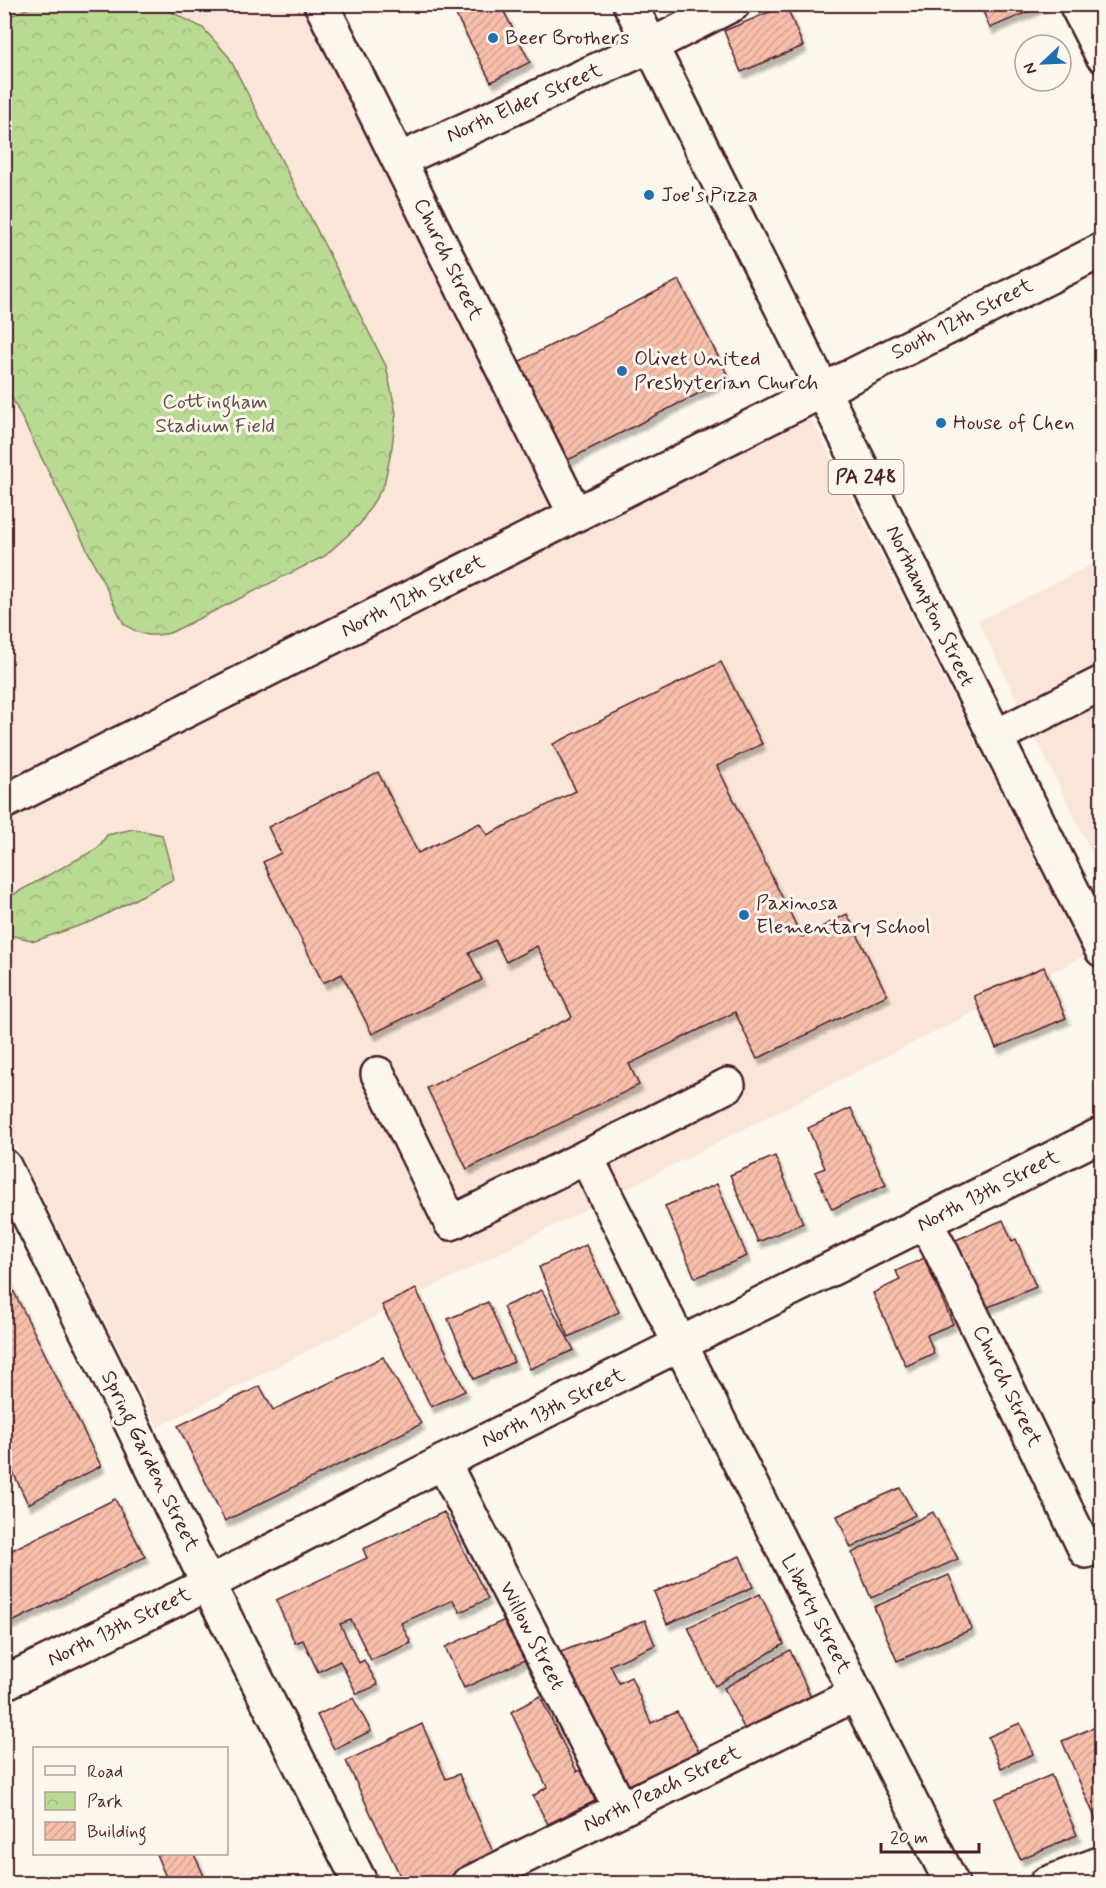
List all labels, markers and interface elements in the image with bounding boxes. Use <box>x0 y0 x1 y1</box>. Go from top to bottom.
place label: Beer Brothers <box>505 24 629 52</box>
marker: Beer Brothers <box>486 31 500 45</box>
north arrow <box>1013 33 1073 93</box>
street label: North Elder Street <box>442 56 607 150</box>
text: N <box>1019 59 1042 77</box>
place label: Joe's Pizza <box>661 181 758 209</box>
marker: Joe's Pizza <box>642 188 656 202</box>
street label: Church Street <box>406 193 490 325</box>
street label: South 12th Street <box>886 271 1038 367</box>
place label: Olivet United Presbyterian Church <box>634 345 818 397</box>
marker: Olivet United Presbyterian Church <box>615 364 629 378</box>
park label: Cottingham Stadium Field <box>155 388 275 440</box>
place label: House of Chen <box>953 409 1075 437</box>
marker: House of Chen <box>934 416 948 430</box>
road number: PA 248 <box>828 460 904 494</box>
street label: Northampton Street <box>879 521 981 691</box>
street label: North 12th Street <box>336 547 490 644</box>
place label: Paxinosa Elementary School <box>756 889 931 941</box>
marker: Paxinosa Elementary School <box>737 908 751 922</box>
street label: North 13th Street <box>912 1143 1065 1239</box>
street label: Church Street <box>965 1320 1049 1452</box>
street label: North 13th Street <box>477 1361 630 1455</box>
street label: Spring Garden Street <box>92 1366 206 1557</box>
street label: Liberty Street <box>774 1550 858 1679</box>
street label: Willow Street <box>493 1577 571 1695</box>
street label: North 13th Street <box>43 1580 196 1674</box>
street label: North Peach Street <box>579 1738 746 1839</box>
legend <box>33 1747 228 1855</box>
text: Road <box>87 1760 123 1784</box>
text: Park <box>87 1790 123 1814</box>
scale bar <box>881 1816 978 1854</box>
text: Building <box>87 1820 147 1846</box>
text: 20 m <box>890 1826 928 1850</box>

